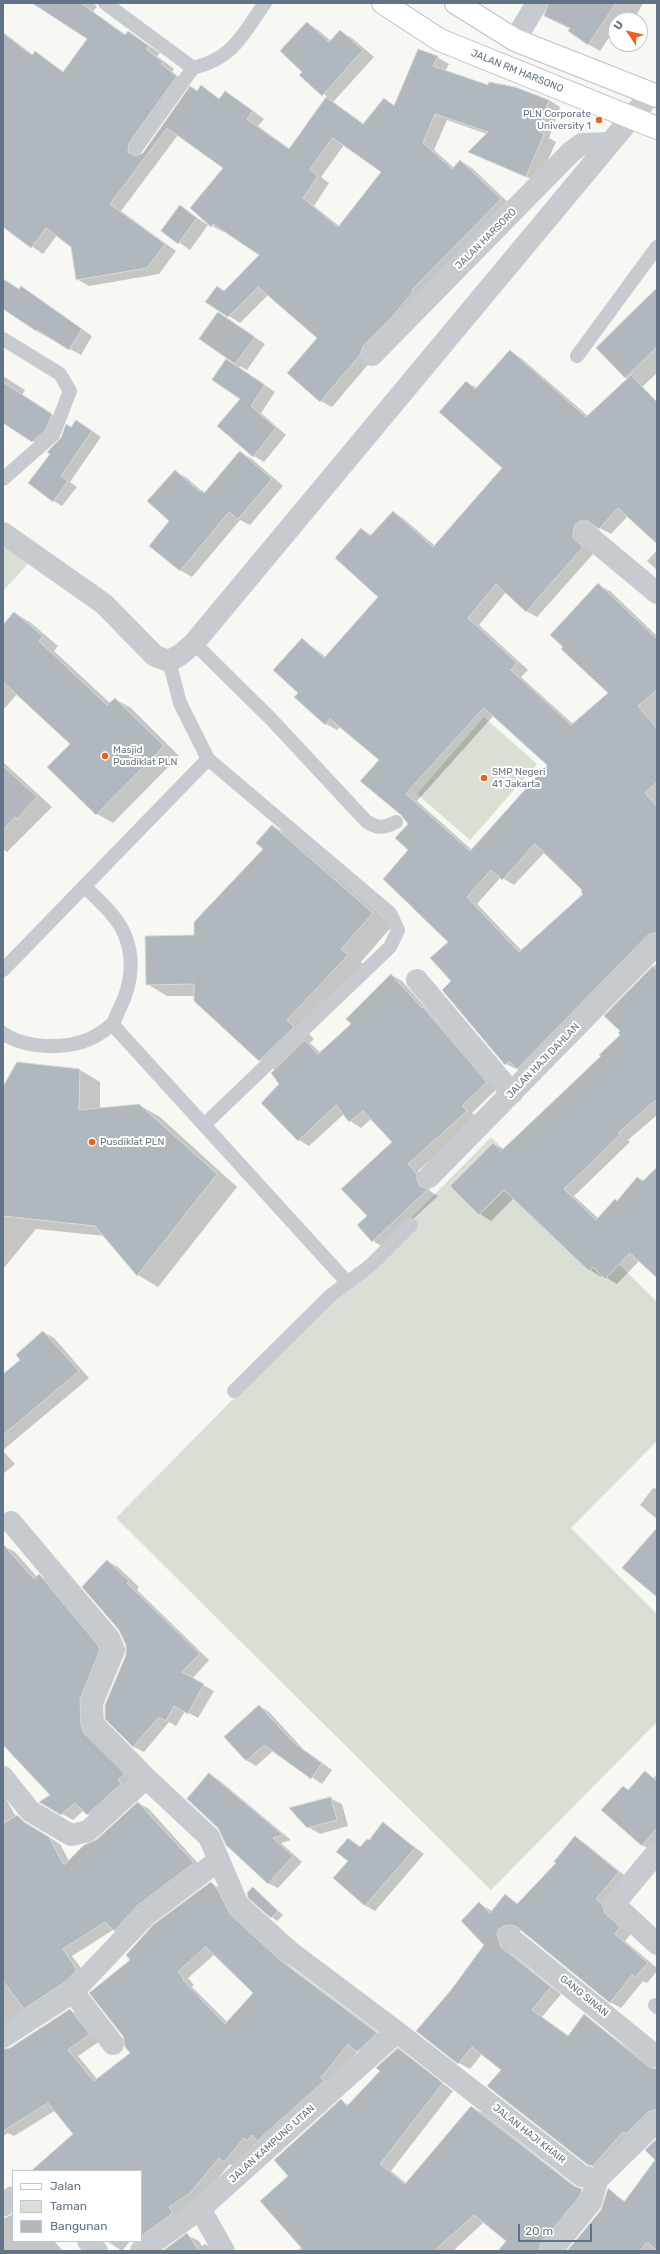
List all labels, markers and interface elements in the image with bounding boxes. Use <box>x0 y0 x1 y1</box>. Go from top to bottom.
north arrow <box>608 12 648 52</box>
text: U <box>611 18 626 32</box>
street label: JALAN RM HARSONO <box>469 47 565 95</box>
place label: PLN Corporate University 1 <box>523 108 591 132</box>
marker: PLN Corporate University 1 <box>594 115 604 125</box>
street label: JALAN HARSORO <box>453 206 519 272</box>
place label: Masjid Pusdiklat PLN <box>113 744 177 768</box>
marker: Masjid Pusdiklat PLN <box>100 751 110 761</box>
place label: SMP Negeri 41 Jakarta <box>492 766 545 790</box>
marker: SMP Negeri 41 Jakarta <box>479 773 489 783</box>
street label: JALAN HAJI DAHLAN <box>504 1021 582 1101</box>
place label: Pusdiklat PLN <box>100 1136 164 1148</box>
marker: Pusdiklat PLN <box>87 1137 97 1147</box>
street label: GANG SINAN <box>557 1973 611 2019</box>
street label: JALAN HAJI KHAIR <box>490 2102 568 2166</box>
street label: JALAN KAMPUNG UTAN <box>227 2103 317 2185</box>
legend <box>12 2170 142 2242</box>
text: Jalan <box>50 2179 81 2193</box>
text: Taman <box>50 2199 87 2213</box>
scale bar <box>520 2216 594 2242</box>
text: Bangunan <box>50 2219 107 2233</box>
text: 20 m <box>525 2224 553 2238</box>

